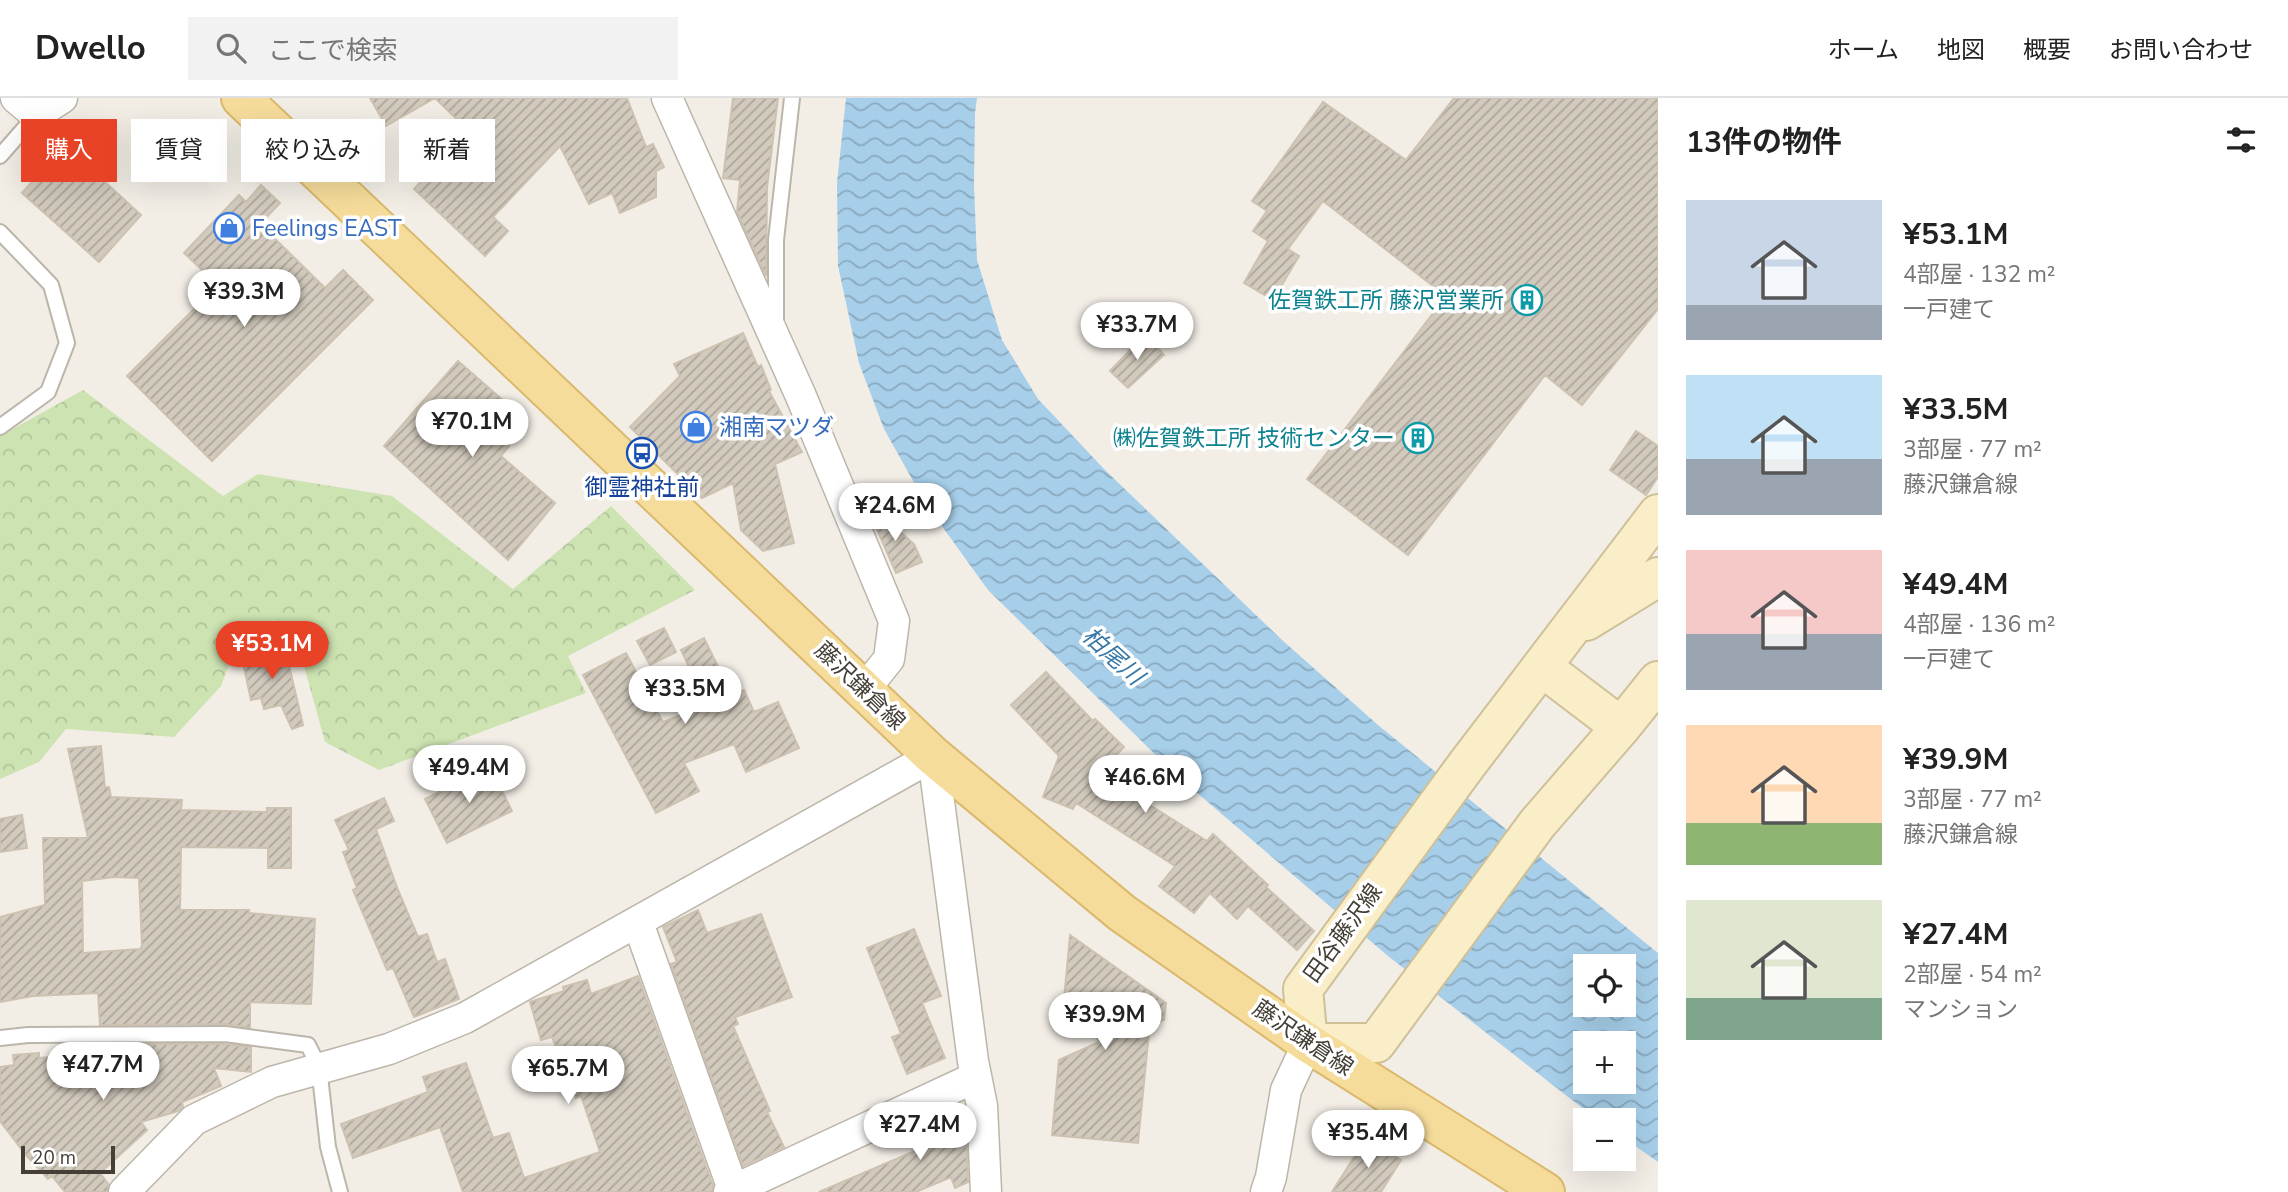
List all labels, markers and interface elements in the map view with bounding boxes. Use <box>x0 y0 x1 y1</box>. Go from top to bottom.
search box <box>188 17 678 80</box>
text: Dwello <box>35 26 146 71</box>
icon: search <box>212 29 250 67</box>
text: ここで検索 <box>268 33 398 68</box>
text: ホーム <box>1828 34 1899 66</box>
text: 地図 <box>1937 34 1985 66</box>
text: 概要 <box>2023 34 2071 66</box>
text: お問い合わせ <box>2109 34 2253 66</box>
chip: 購入 <box>21 119 117 182</box>
chip: 賃貸 <box>131 119 227 182</box>
chip: 絞り込み <box>241 119 385 182</box>
chip: 新着 <box>399 119 495 182</box>
icon: filters <box>2222 121 2260 159</box>
text: 13件の物件 <box>1686 122 1842 163</box>
shop icon: Feelings EAST <box>212 211 246 245</box>
place label: Feelings EAST <box>252 213 402 244</box>
text: ¥53.1M <box>1903 214 2008 255</box>
icon: home <box>1742 228 1826 312</box>
text: 4部屋 · 132 m² <box>1903 259 2056 290</box>
pin: ¥39.3M <box>187 270 301 329</box>
text: ¥39.3M <box>204 276 284 307</box>
building icon: 佐賀鉄工所 藤沢営業所 <box>1510 283 1544 317</box>
place label: 佐賀鉄工所 藤沢営業所 <box>1268 285 1504 316</box>
text: 一戸建て <box>1903 294 1995 325</box>
pin: ¥33.7M <box>1080 302 1194 362</box>
text: ¥33.7M <box>1097 309 1177 340</box>
text: ¥33.5M <box>1903 389 2008 430</box>
pin: ¥70.1M <box>415 400 529 459</box>
icon: home <box>1742 403 1826 487</box>
text: ¥70.1M <box>432 406 512 437</box>
shop icon: 湘南マツダ <box>679 410 713 444</box>
place label: 湘南マツダ <box>719 412 834 443</box>
building icon: ㈱佐賀鉄工所 技術センター <box>1401 421 1435 455</box>
place label: ㈱佐賀鉄工所 技術センター <box>1113 423 1395 454</box>
text: 3部屋 · 77 m² <box>1903 434 2042 465</box>
bus stop icon: 御霊神社前 <box>625 436 659 470</box>
text: 藤沢鎌倉線 <box>1903 469 2018 500</box>
place label: 御霊神社前 <box>585 472 700 503</box>
pin: ¥24.6M <box>838 484 952 543</box>
text: ¥24.6M <box>855 490 935 521</box>
text: ¥49.4M <box>1903 564 2008 605</box>
icon: home <box>1742 578 1826 662</box>
text: 4部屋 · 136 m² <box>1903 609 2056 640</box>
water label: 柏尾川 <box>1076 620 1153 694</box>
pin: ¥53.1M <box>215 622 329 681</box>
text: ¥53.1M <box>232 628 312 659</box>
street label: 藤沢鎌倉線 <box>808 635 912 737</box>
text: 一戸建て <box>1903 644 1995 675</box>
pin: ¥33.5M <box>628 666 742 726</box>
text: ¥33.5M <box>645 673 725 704</box>
text: ¥39.9M <box>1903 739 2008 780</box>
pin: ¥49.4M <box>412 746 526 805</box>
text: ¥49.4M <box>429 752 509 783</box>
icon: home <box>1742 753 1826 837</box>
pin: ¥46.6M <box>1088 756 1202 815</box>
text: ¥46.6M <box>1105 762 1185 793</box>
text: 3部屋 · 77 m² <box>1903 784 2042 815</box>
text: 藤沢鎌倉線 <box>1903 819 2018 850</box>
street label: 田谷藤沢線 <box>1297 877 1389 989</box>
text: ¥27.4M <box>1903 914 2008 955</box>
icon: home <box>1742 928 1826 1012</box>
map controls <box>1573 954 1636 1171</box>
button: locate <box>1573 954 1636 1017</box>
text: 2部屋 · 54 m² <box>1903 959 2042 990</box>
pin: ¥39.9M <box>1048 992 1162 1052</box>
street label: 藤沢鎌倉線 <box>1247 993 1359 1083</box>
text: マンション <box>1903 994 2018 1025</box>
text: ¥39.9M <box>1065 999 1145 1030</box>
button: + <box>1573 1031 1636 1094</box>
pin: ¥47.7M <box>46 1042 160 1102</box>
pin: ¥65.7M <box>511 1046 625 1106</box>
text: ¥47.7M <box>63 1049 143 1080</box>
text: ¥65.7M <box>528 1053 608 1084</box>
pin: ¥27.4M <box>863 1102 977 1162</box>
button: − <box>1573 1108 1636 1171</box>
text: ¥27.4M <box>880 1109 960 1140</box>
pin: ¥35.4M <box>1311 1110 1425 1170</box>
text: ¥35.4M <box>1328 1117 1408 1148</box>
scale bar <box>21 1143 116 1175</box>
text: 20 m <box>32 1145 76 1171</box>

